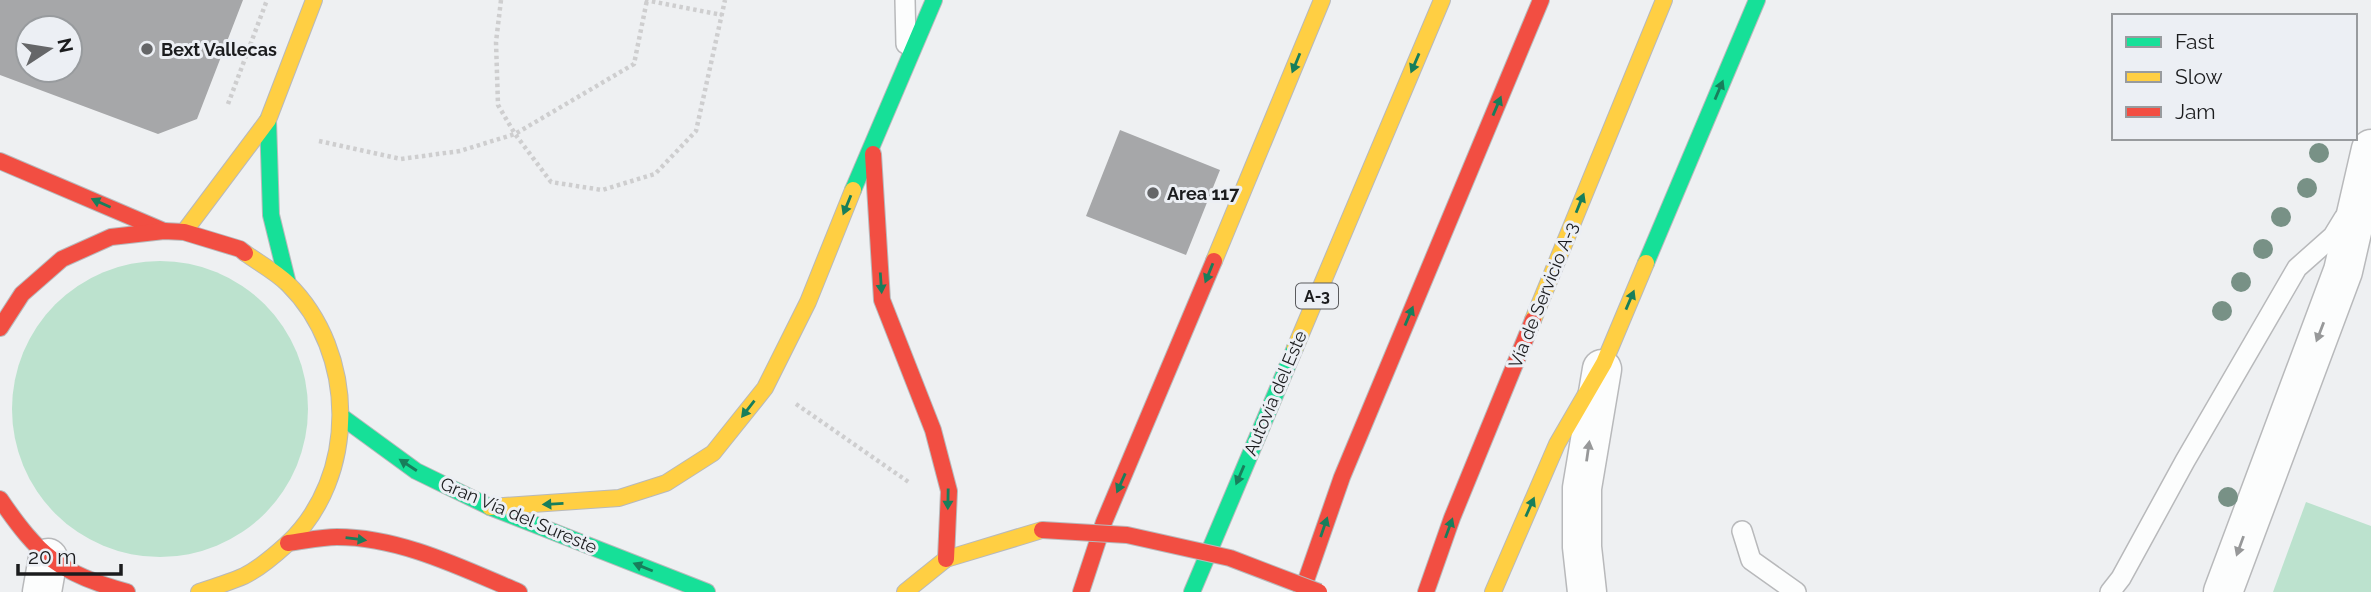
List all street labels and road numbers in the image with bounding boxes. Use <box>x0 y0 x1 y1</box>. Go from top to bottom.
street label: Vía de Servicio A-3 <box>1504 219 1582 371</box>
road number: A-3 <box>1296 284 1338 308</box>
street label: Autovía del Este <box>1239 327 1311 459</box>
street label: Gran Vía del Sureste <box>438 473 601 558</box>

